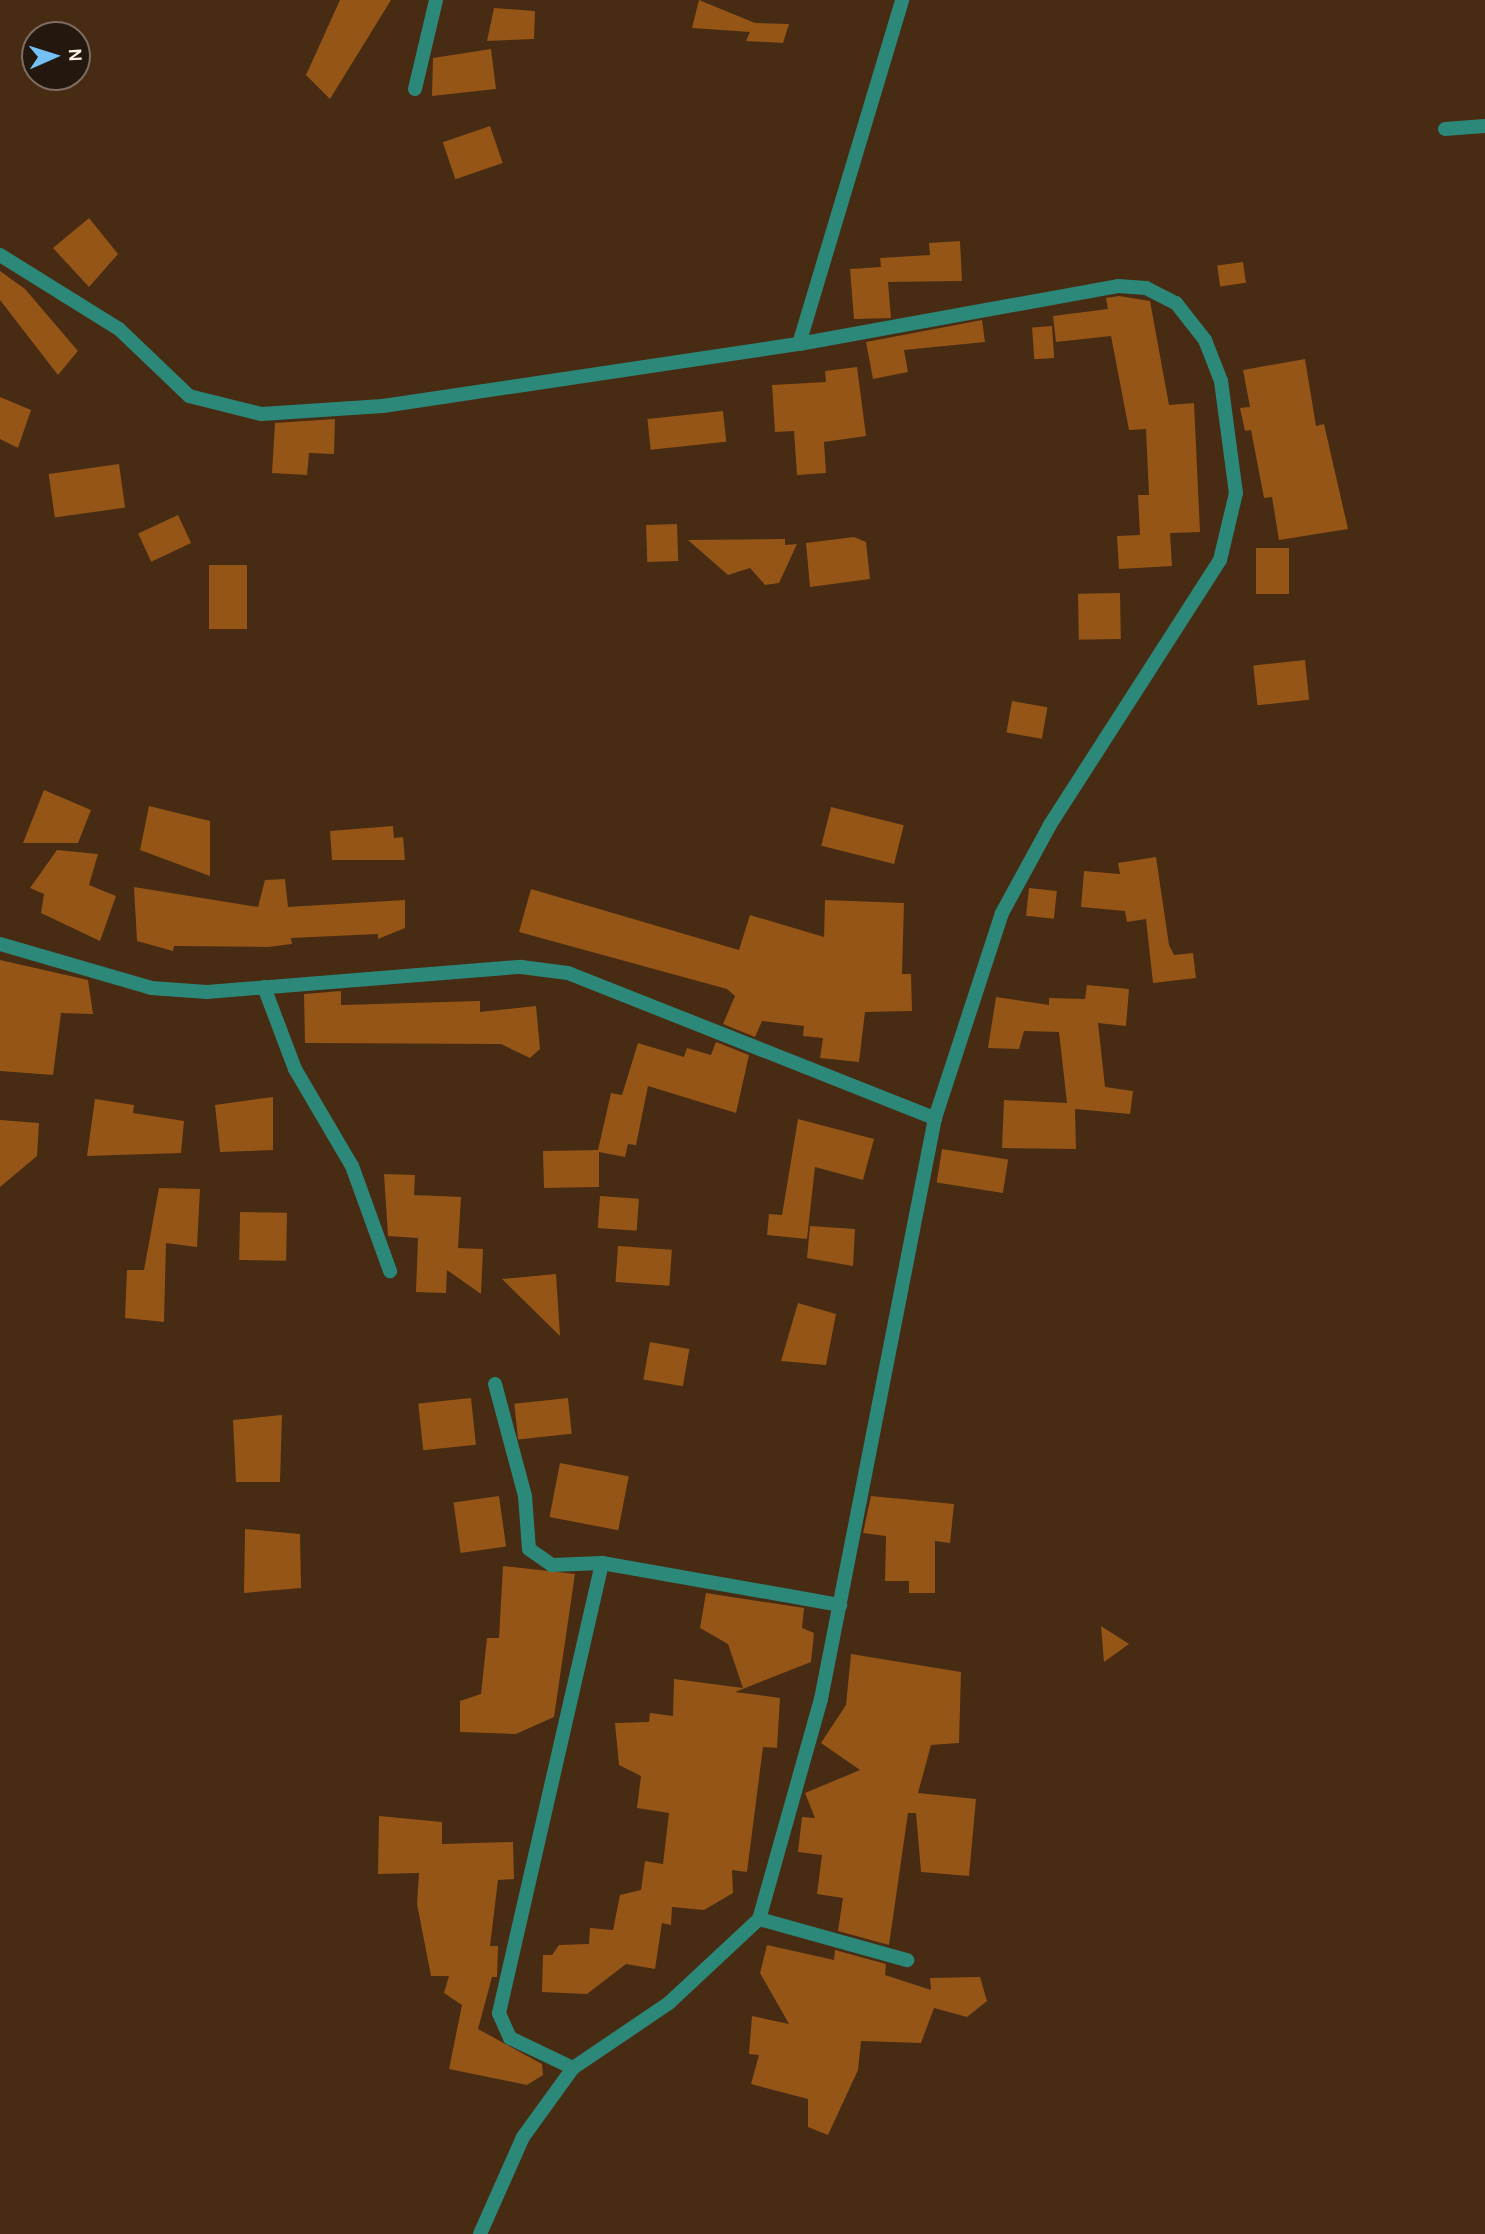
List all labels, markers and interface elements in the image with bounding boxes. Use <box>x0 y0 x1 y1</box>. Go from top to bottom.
north arrow <box>21 21 91 91</box>
text: N <box>64 48 86 62</box>

